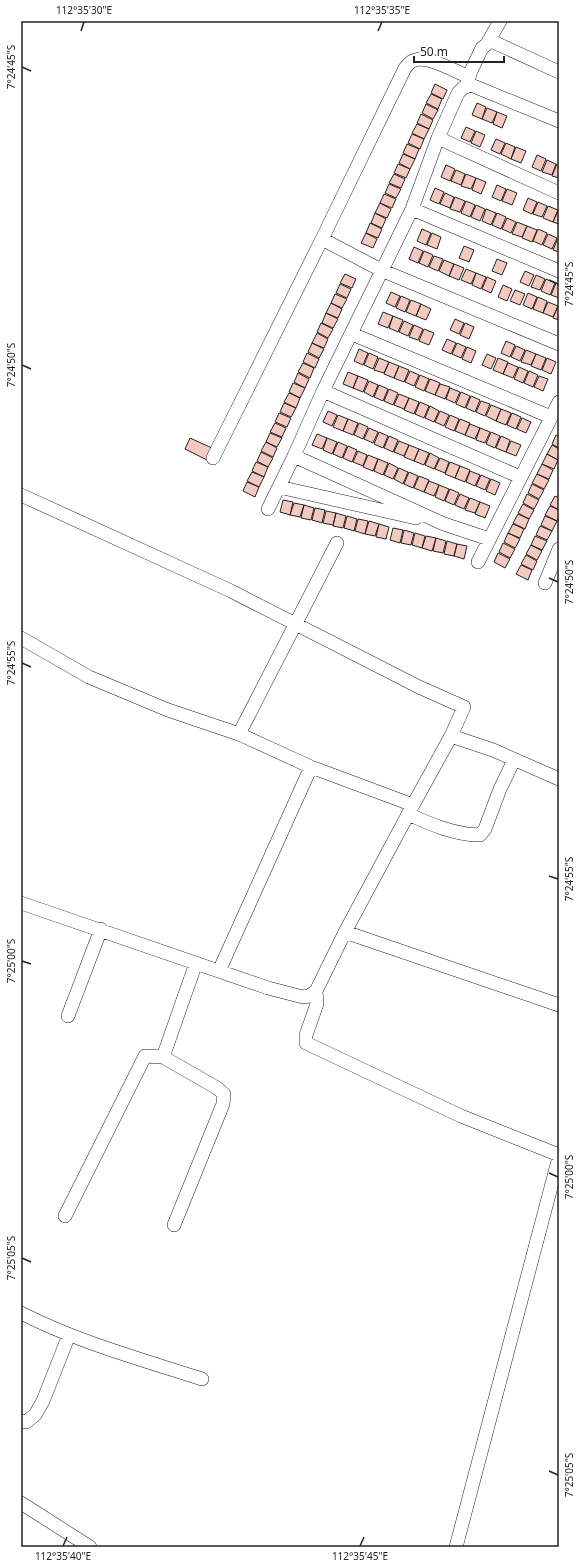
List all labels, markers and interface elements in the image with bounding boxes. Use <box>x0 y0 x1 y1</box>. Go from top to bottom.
text: 112°35'30"E <box>56 3 112 17</box>
text: 112°35'35"E <box>354 3 410 17</box>
scale bar <box>414 38 504 64</box>
text: 50 m <box>420 43 448 60</box>
text: 7°24'45"S <box>4 44 18 89</box>
text: 7°24'45"S <box>562 261 576 306</box>
text: 7°24'50"S <box>4 342 18 387</box>
text: 7°24'50"S <box>562 559 576 604</box>
text: 7°24'55"S <box>4 640 18 685</box>
text: 7°24'55"S <box>562 856 576 901</box>
text: 7°25'00"S <box>4 938 18 983</box>
text: 7°25'00"S <box>562 1154 576 1199</box>
text: 7°25'05"S <box>4 1235 18 1280</box>
text: 7°25'05"S <box>562 1452 576 1497</box>
text: 112°35'40"E <box>35 1549 91 1563</box>
text: 112°35'45"E <box>332 1549 388 1563</box>

